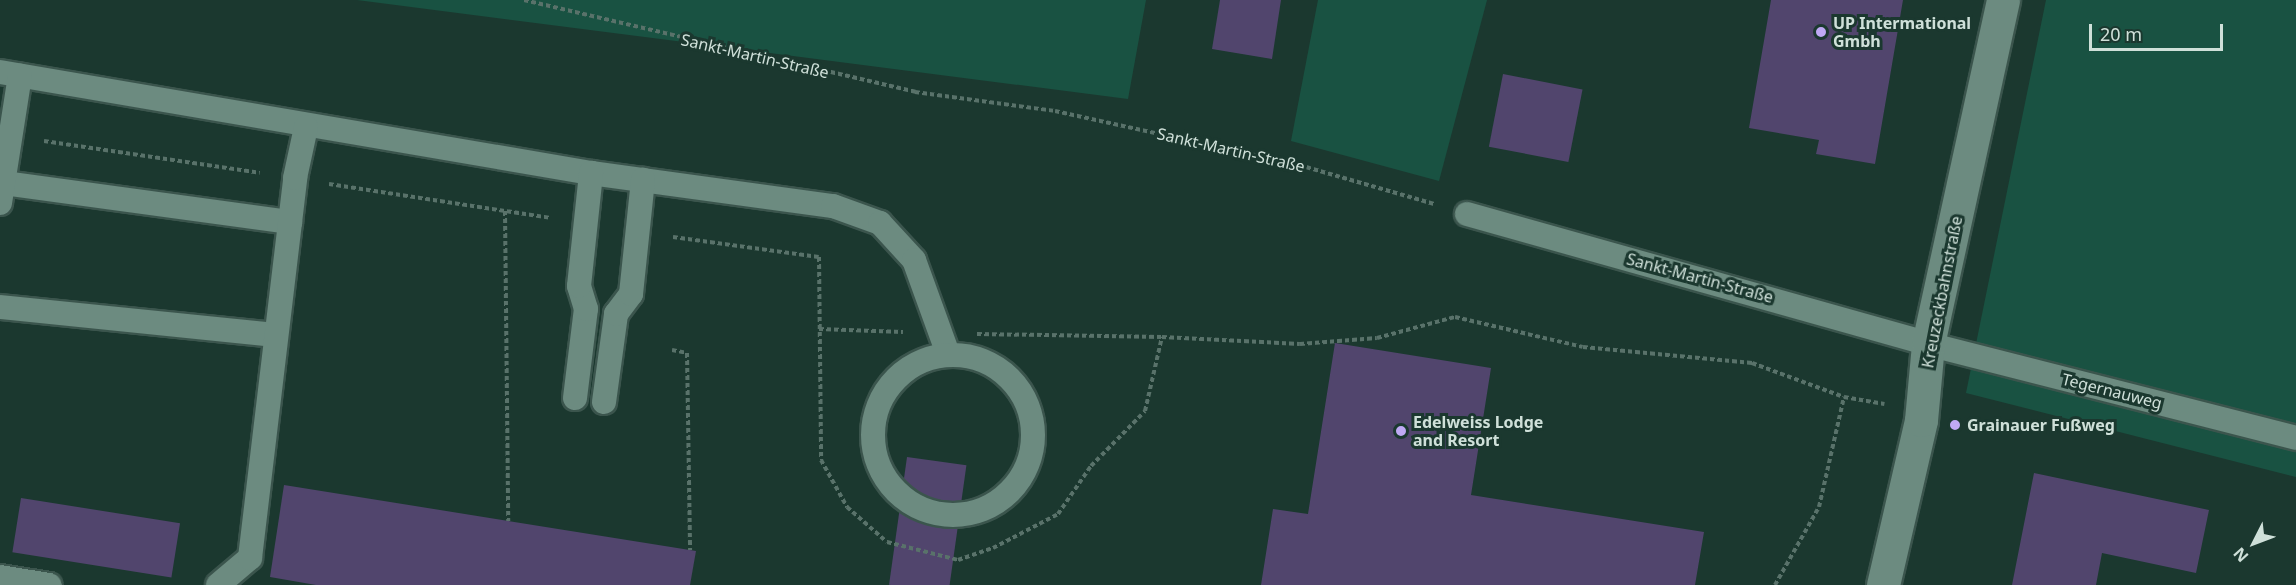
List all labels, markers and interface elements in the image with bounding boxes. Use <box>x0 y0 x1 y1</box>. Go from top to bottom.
scale bar <box>2092 12 2226 50</box>
place label: UP Intermational Gmbh <box>1833 13 1971 51</box>
text: 20 m <box>2100 22 2142 46</box>
marker: UP Intermational Gmbh <box>1814 25 1828 39</box>
street label: Sankt-Martin-Straße <box>679 30 831 82</box>
street label: Sankt-Martin-Straße <box>1155 124 1307 176</box>
street label: Kreuzeckbahnstraße <box>1918 214 1966 370</box>
street label: Sankt-Martin-Straße <box>1625 249 1775 307</box>
street label: Tegernauweg <box>2060 369 2164 413</box>
place label: Edelweiss Lodge and Resort <box>1413 412 1543 450</box>
place label: Grainauer Fußweg <box>1967 415 2115 435</box>
marker: Grainauer Fußweg <box>1948 418 1962 432</box>
marker: Edelweiss Lodge and Resort <box>1394 424 1408 438</box>
north arrow <box>2224 513 2284 573</box>
text: N <box>2228 543 2253 567</box>

